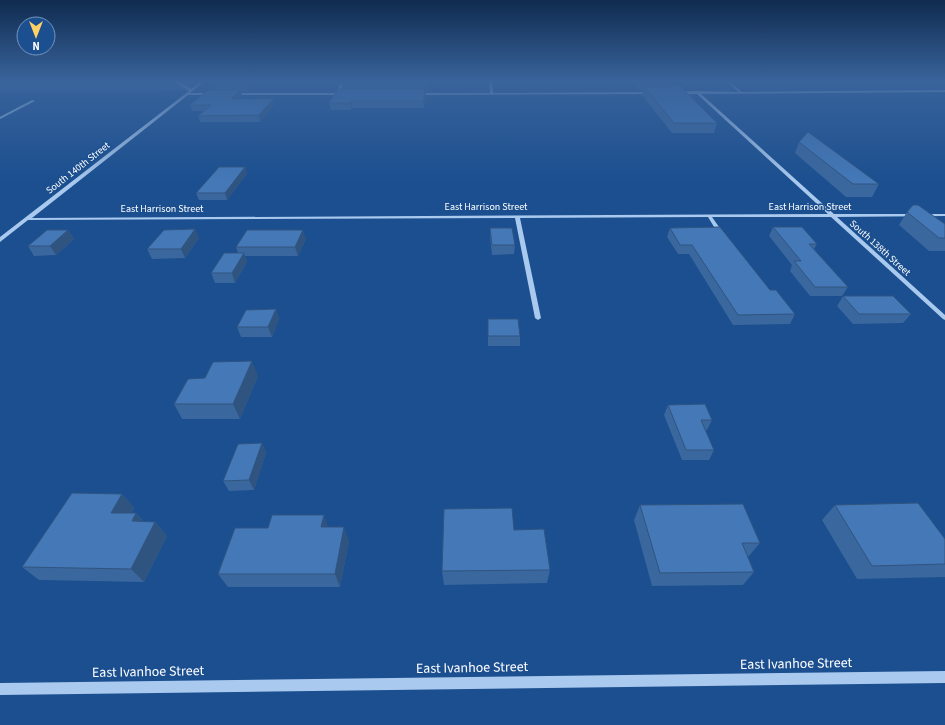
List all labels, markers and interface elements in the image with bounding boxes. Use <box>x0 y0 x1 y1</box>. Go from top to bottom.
north arrow <box>16 16 56 56</box>
text: N <box>32 38 40 53</box>
street label: South 140th Street <box>43 138 113 197</box>
street label: East Harrison Street <box>445 200 528 214</box>
street label: East Harrison Street <box>769 200 852 214</box>
street label: East Harrison Street <box>121 202 204 216</box>
street label: South 138th Street <box>846 217 914 280</box>
street label: East Ivanhoe Street <box>740 653 853 675</box>
street label: East Ivanhoe Street <box>416 657 529 679</box>
street label: East Ivanhoe Street <box>92 661 205 683</box>

